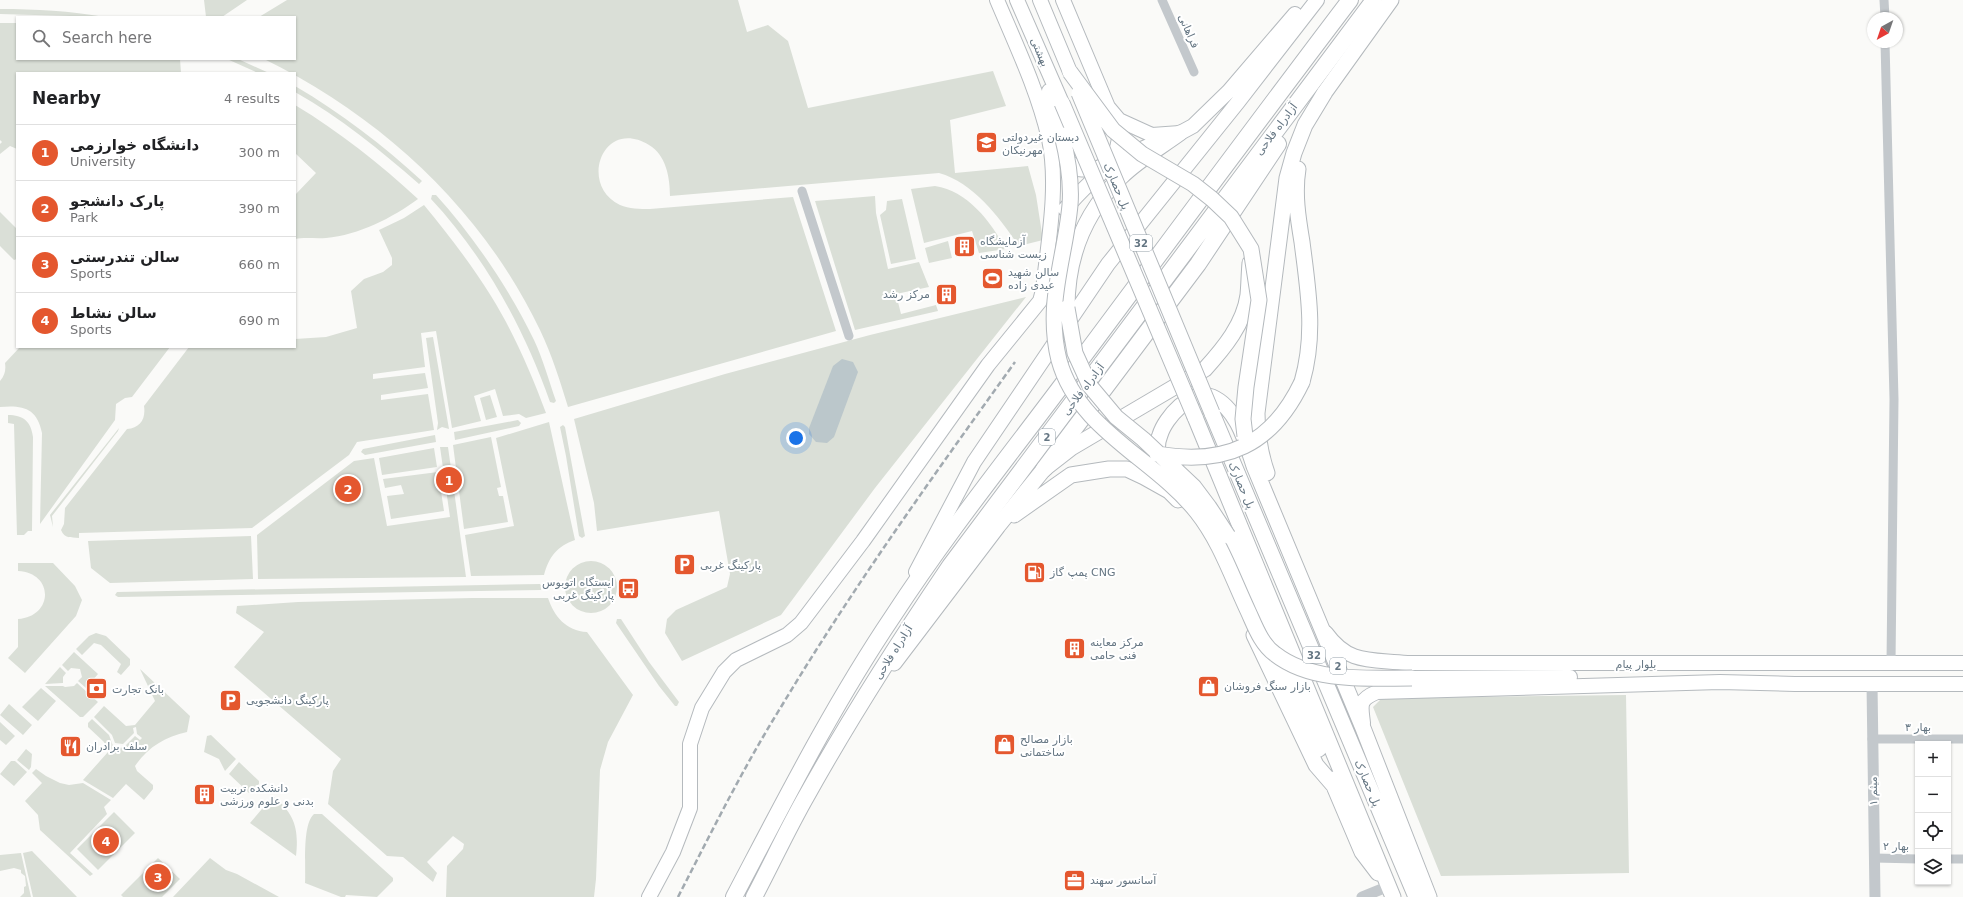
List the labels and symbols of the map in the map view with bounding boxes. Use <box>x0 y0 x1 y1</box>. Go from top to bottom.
street label: فراهانی <box>1175 12 1202 50</box>
north arrow <box>1867 12 1903 48</box>
street label: بهشتى <box>1027 36 1052 69</box>
street label: آزادراه فلاحی <box>1252 99 1301 158</box>
school or university icon: دبستان غیردولتی مهرنیکان <box>973 130 999 156</box>
place label: دبستان غیردولتی مهرنیکان <box>1002 131 1079 157</box>
street label: پل حصارک <box>1101 161 1132 212</box>
building icon: آزمایشگاه زیست شناسی <box>951 234 977 260</box>
place label: آزمایشگاه زیست شناسی <box>980 234 1047 261</box>
road number: 32 <box>1130 235 1152 251</box>
sports icon: سالن شهید عیدی زاده <box>980 265 1006 291</box>
place label: سالن شهید عیدی زاده <box>1008 266 1059 292</box>
building icon: مرکز رشد <box>933 281 959 307</box>
place label: مرکز رشد <box>883 288 930 301</box>
street label: آزادراه فلاحی <box>1059 359 1108 418</box>
your location <box>786 428 806 448</box>
road number: 2 <box>1039 429 1055 445</box>
street label: پل حصارک <box>1226 460 1257 511</box>
pin: 1 <box>436 465 462 495</box>
pin: 2 <box>335 474 361 504</box>
parking icon: پارکینگ غربی <box>671 552 697 578</box>
place label: پارکینگ غربی <box>700 559 761 572</box>
fuel station icon: پمپ گاز CNG <box>1022 559 1048 585</box>
place label: پمپ گاز CNG <box>1049 566 1116 579</box>
bus stop icon: ایستگاه اتوبوس پارکینگ غربی <box>616 575 642 601</box>
place label: ایستگاه اتوبوس پارکینگ غربی <box>542 576 614 602</box>
street label: آزادراه فلاحی <box>871 621 916 682</box>
building icon: مرکز معاینه فنی حامی <box>1062 635 1088 661</box>
place label: مرکز معاینه فنی حامی <box>1090 636 1144 662</box>
road number: 32 <box>1303 647 1325 663</box>
road number: 2 <box>1330 658 1346 674</box>
street label: بلوار پیام <box>1616 658 1656 671</box>
shop icon: بازار سنگ فروشان <box>1195 673 1221 699</box>
bank icon: بانک تجارت <box>84 676 110 702</box>
place label: بازار سنگ فروشان <box>1224 680 1311 693</box>
place label: بانک تجارت <box>112 683 164 696</box>
parking icon: پارکینگ دانشجویی <box>218 687 244 713</box>
place label: پارکینگ دانشجویی <box>246 694 329 707</box>
street label: بهار ۳ <box>1905 721 1931 734</box>
shop icon: بازار مصالح ساختمانی <box>991 732 1017 758</box>
restaurant icon: سلف برادران <box>57 733 83 759</box>
place label: بازار مصالح ساختمانی <box>1020 733 1073 759</box>
place label: سلف برادران <box>86 740 147 753</box>
street label: پل حصارک <box>1352 758 1383 809</box>
street label: میثم ۱ <box>1867 776 1880 806</box>
building icon: دانشکده تربیت بدنی و علوم ورزشی <box>191 781 217 807</box>
place label: دانشکده تربیت بدنی و علوم ورزشی <box>220 782 314 808</box>
pin: 4 <box>93 826 119 856</box>
street label: بهار ۲ <box>1883 840 1909 853</box>
pin: 3 <box>145 862 171 892</box>
office icon: آسانسور سهند <box>1062 867 1088 893</box>
place label: آسانسور سهند <box>1090 873 1157 887</box>

